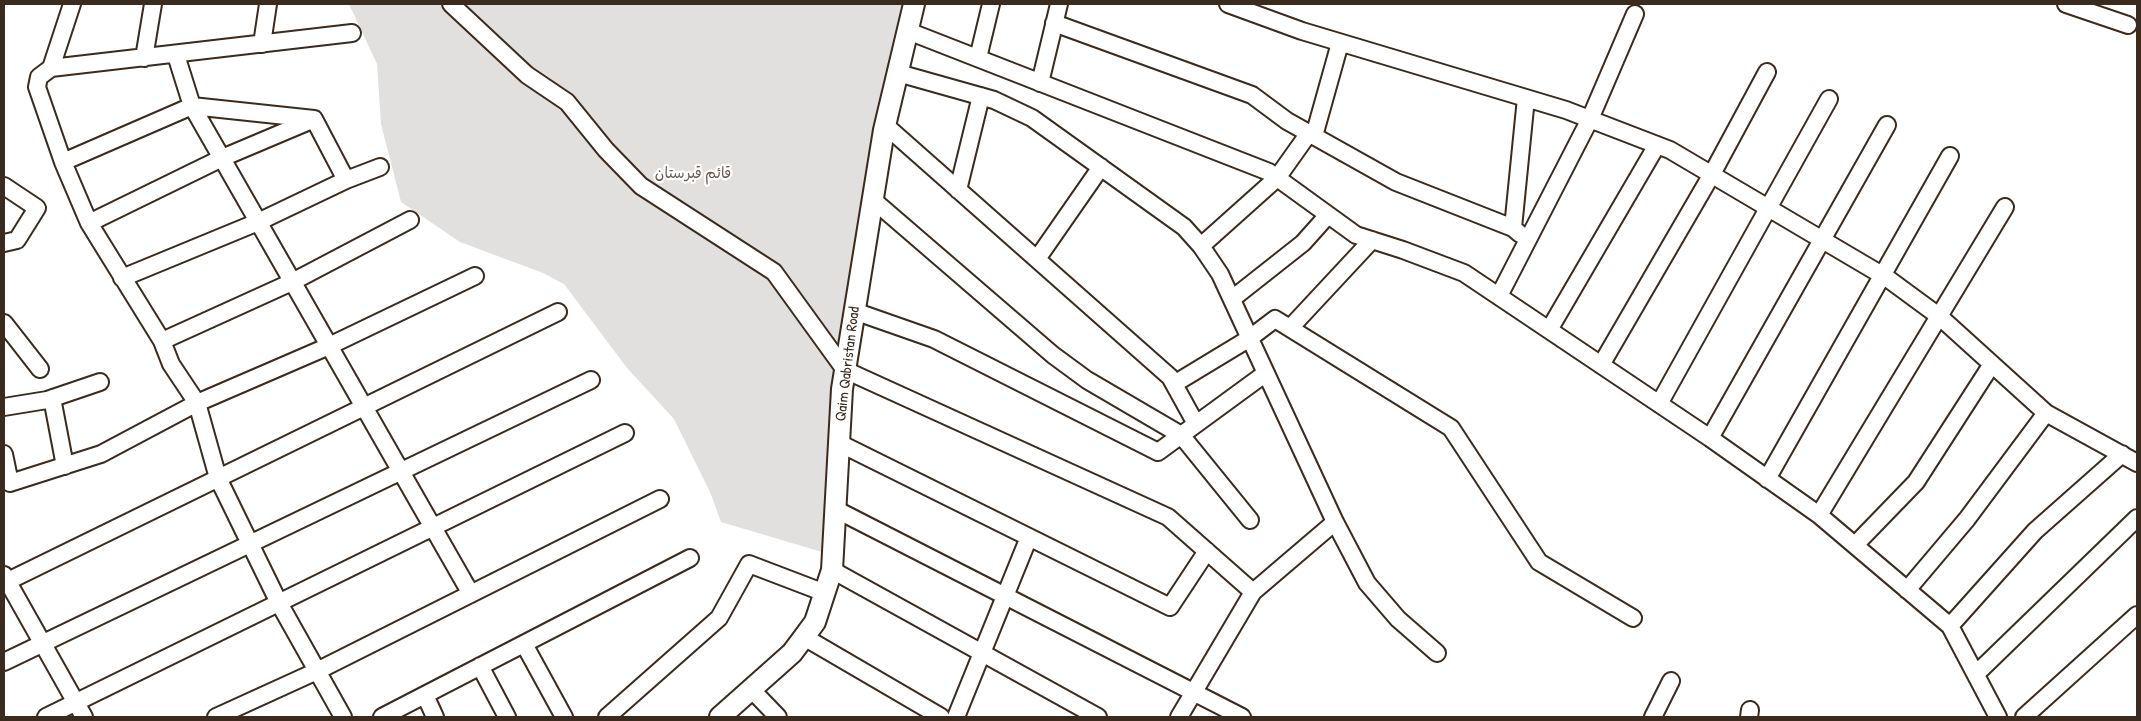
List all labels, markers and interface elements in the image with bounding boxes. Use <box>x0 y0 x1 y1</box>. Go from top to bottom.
park label: قائم قبرستان <box>655 165 731 183</box>
street label: Qaim Qabristan Road <box>832 306 864 422</box>

